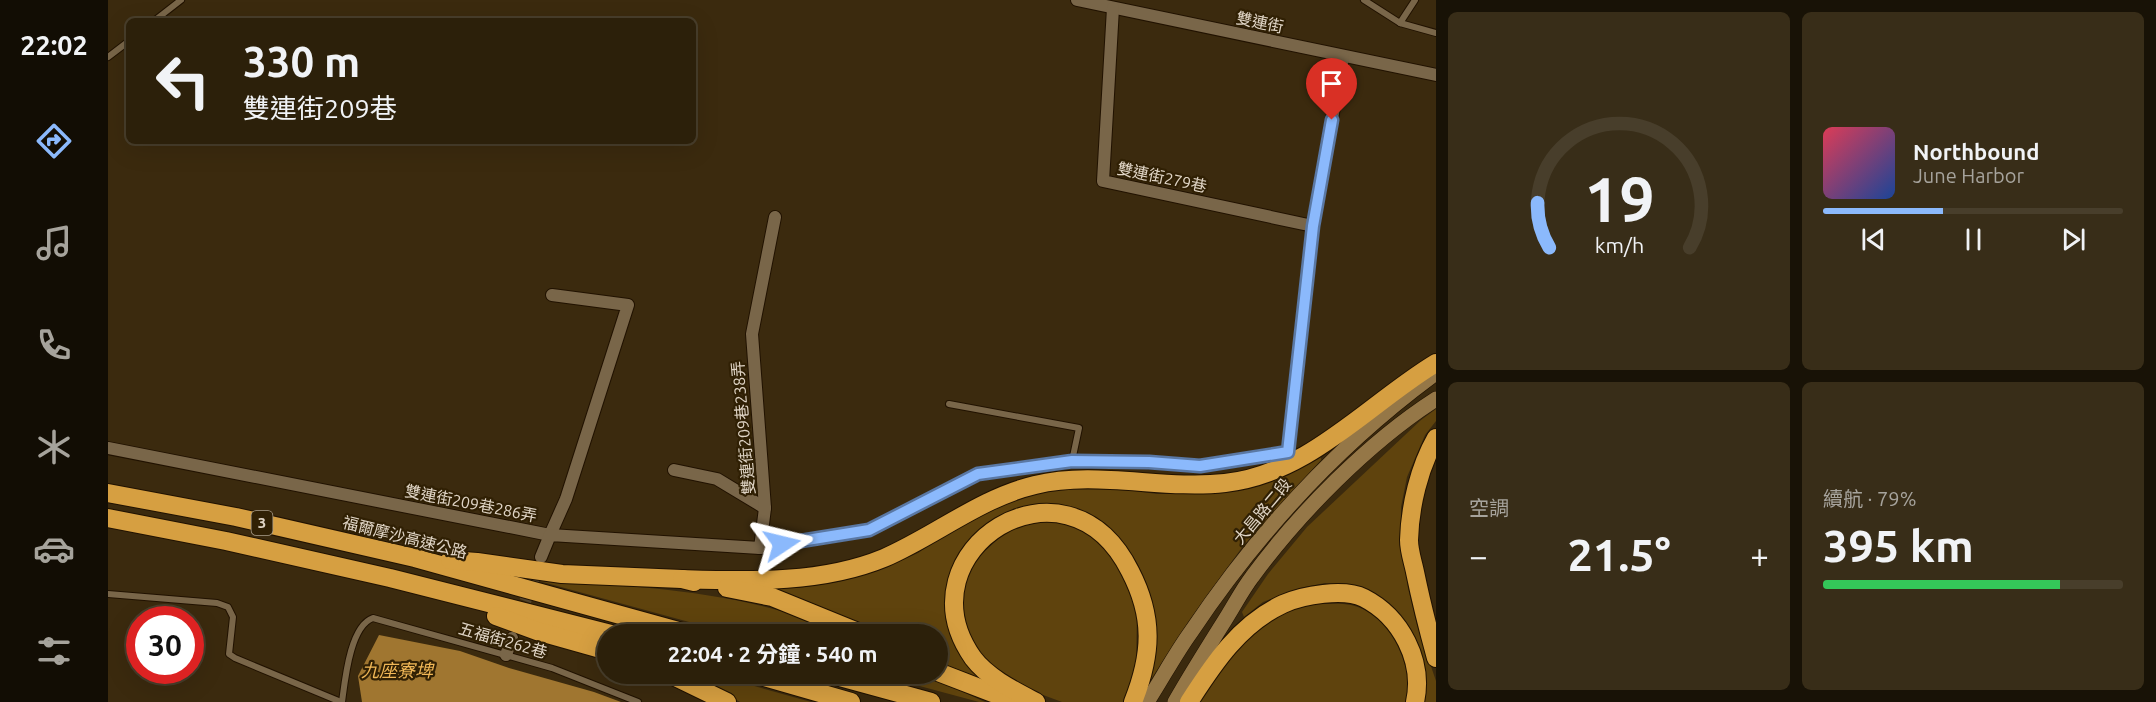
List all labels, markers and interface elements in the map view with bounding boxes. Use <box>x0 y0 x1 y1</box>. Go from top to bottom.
street label: 雙連街 <box>1235 8 1285 36</box>
text: 22:02 <box>20 30 88 60</box>
text: 330 m <box>243 38 360 85</box>
icon: left <box>144 42 222 120</box>
pin <box>1306 58 1357 120</box>
icon: arrive <box>1315 67 1348 100</box>
text: 雙連街209巷 <box>243 93 397 123</box>
icon: directions <box>33 120 75 162</box>
text: Northbound <box>1913 139 2039 164</box>
street label: 雙連街279巷 <box>1116 159 1208 195</box>
text: 19 <box>1584 164 1654 234</box>
text: June Harbor <box>1913 164 2024 187</box>
icon: music <box>33 222 75 264</box>
icon: previous <box>1857 223 1890 256</box>
icon: pause <box>1957 223 1990 256</box>
icon: next <box>2057 223 2090 256</box>
text: km/h <box>1594 234 1644 258</box>
icon: phone <box>33 324 75 366</box>
street label: 雙連街209巷238弄 <box>728 360 758 496</box>
icon: climate <box>33 426 75 468</box>
street label: 大昌路二段 <box>1229 475 1295 547</box>
street label: 雙連街209巷286弄 <box>403 481 539 525</box>
text: 續航 · 79% <box>1823 487 1916 510</box>
text: 空調 <box>1469 496 1509 519</box>
road number: 3 <box>252 511 272 535</box>
position arrow <box>750 512 814 576</box>
street label: 福爾摩沙高速公路 <box>341 513 469 561</box>
text: 395 km <box>1823 520 1974 571</box>
icon: car <box>33 528 75 570</box>
text: 21.5° <box>1567 529 1671 580</box>
text: − <box>1469 537 1488 574</box>
text: + <box>1750 537 1769 574</box>
speed limit sign: 30 <box>126 606 204 684</box>
street label: 五福街262巷 <box>457 619 549 661</box>
icon: filters <box>33 630 75 672</box>
text: 22:04 · 2 分鐘 · 540 m <box>668 641 877 666</box>
water label: 九座寮埤 <box>361 660 435 680</box>

